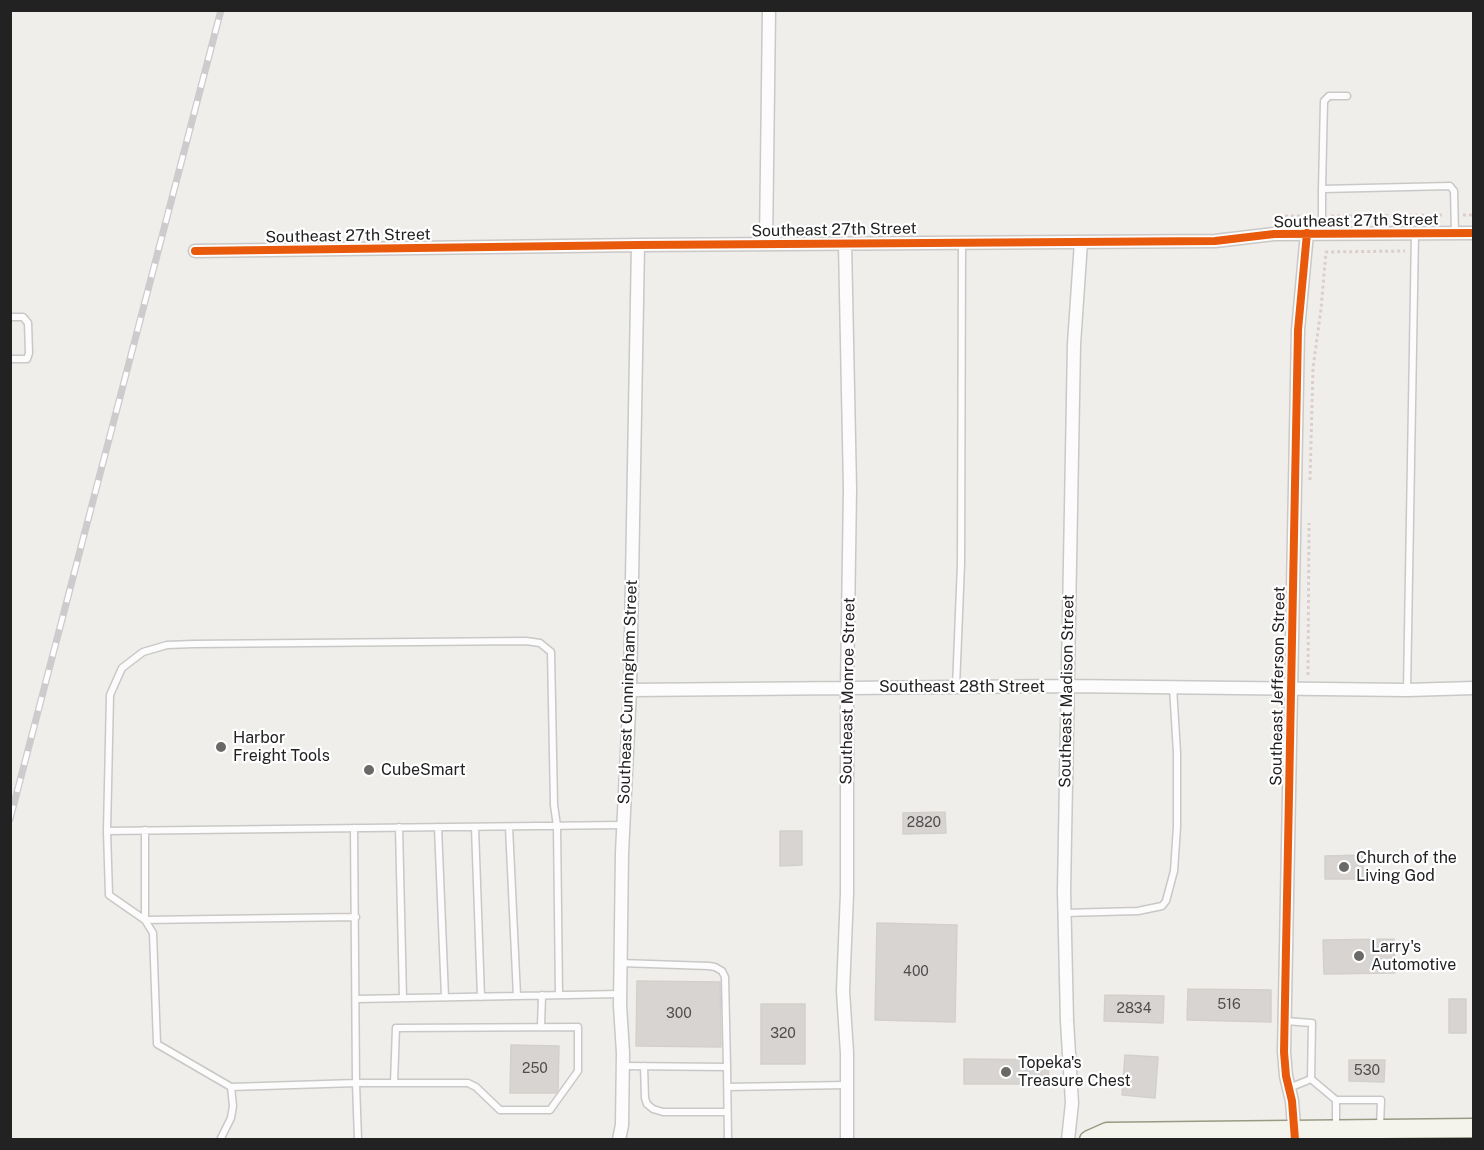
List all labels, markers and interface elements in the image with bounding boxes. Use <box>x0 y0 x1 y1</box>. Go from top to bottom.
street label: Southeast 27th Street <box>1273 210 1439 232</box>
street label: Southeast 27th Street <box>751 219 917 241</box>
street label: Southeast 27th Street <box>265 225 431 247</box>
street label: Southeast Cunningham Street <box>614 579 642 805</box>
street label: Southeast Jefferson Street <box>1267 586 1289 786</box>
street label: Southeast Madison Street <box>1056 594 1078 788</box>
street label: Southeast Monroe Street <box>837 597 859 785</box>
street label: Southeast 28th Street <box>879 677 1045 697</box>
place label: Harbor Freight Tools <box>233 728 330 766</box>
marker: Harbor Freight Tools <box>214 740 228 754</box>
place label: CubeSmart <box>381 760 466 780</box>
marker: CubeSmart <box>362 763 376 777</box>
house number: 2820 <box>907 815 941 831</box>
place label: Church of the Living God <box>1356 848 1457 886</box>
marker: Church of the Living God <box>1337 860 1351 874</box>
place label: Larry's Automotive <box>1371 937 1456 975</box>
marker: Larry's Automotive <box>1352 949 1366 963</box>
house number: 400 <box>903 964 929 980</box>
house number: 516 <box>1217 997 1241 1013</box>
house number: 2834 <box>1117 1001 1151 1017</box>
house number: 300 <box>666 1006 692 1022</box>
house number: 320 <box>770 1026 796 1042</box>
place label: Topeka's Treasure Chest <box>1018 1053 1131 1091</box>
house number: 250 <box>522 1061 548 1077</box>
house number: 530 <box>1354 1063 1380 1079</box>
marker: Topeka's Treasure Chest <box>999 1065 1013 1079</box>

